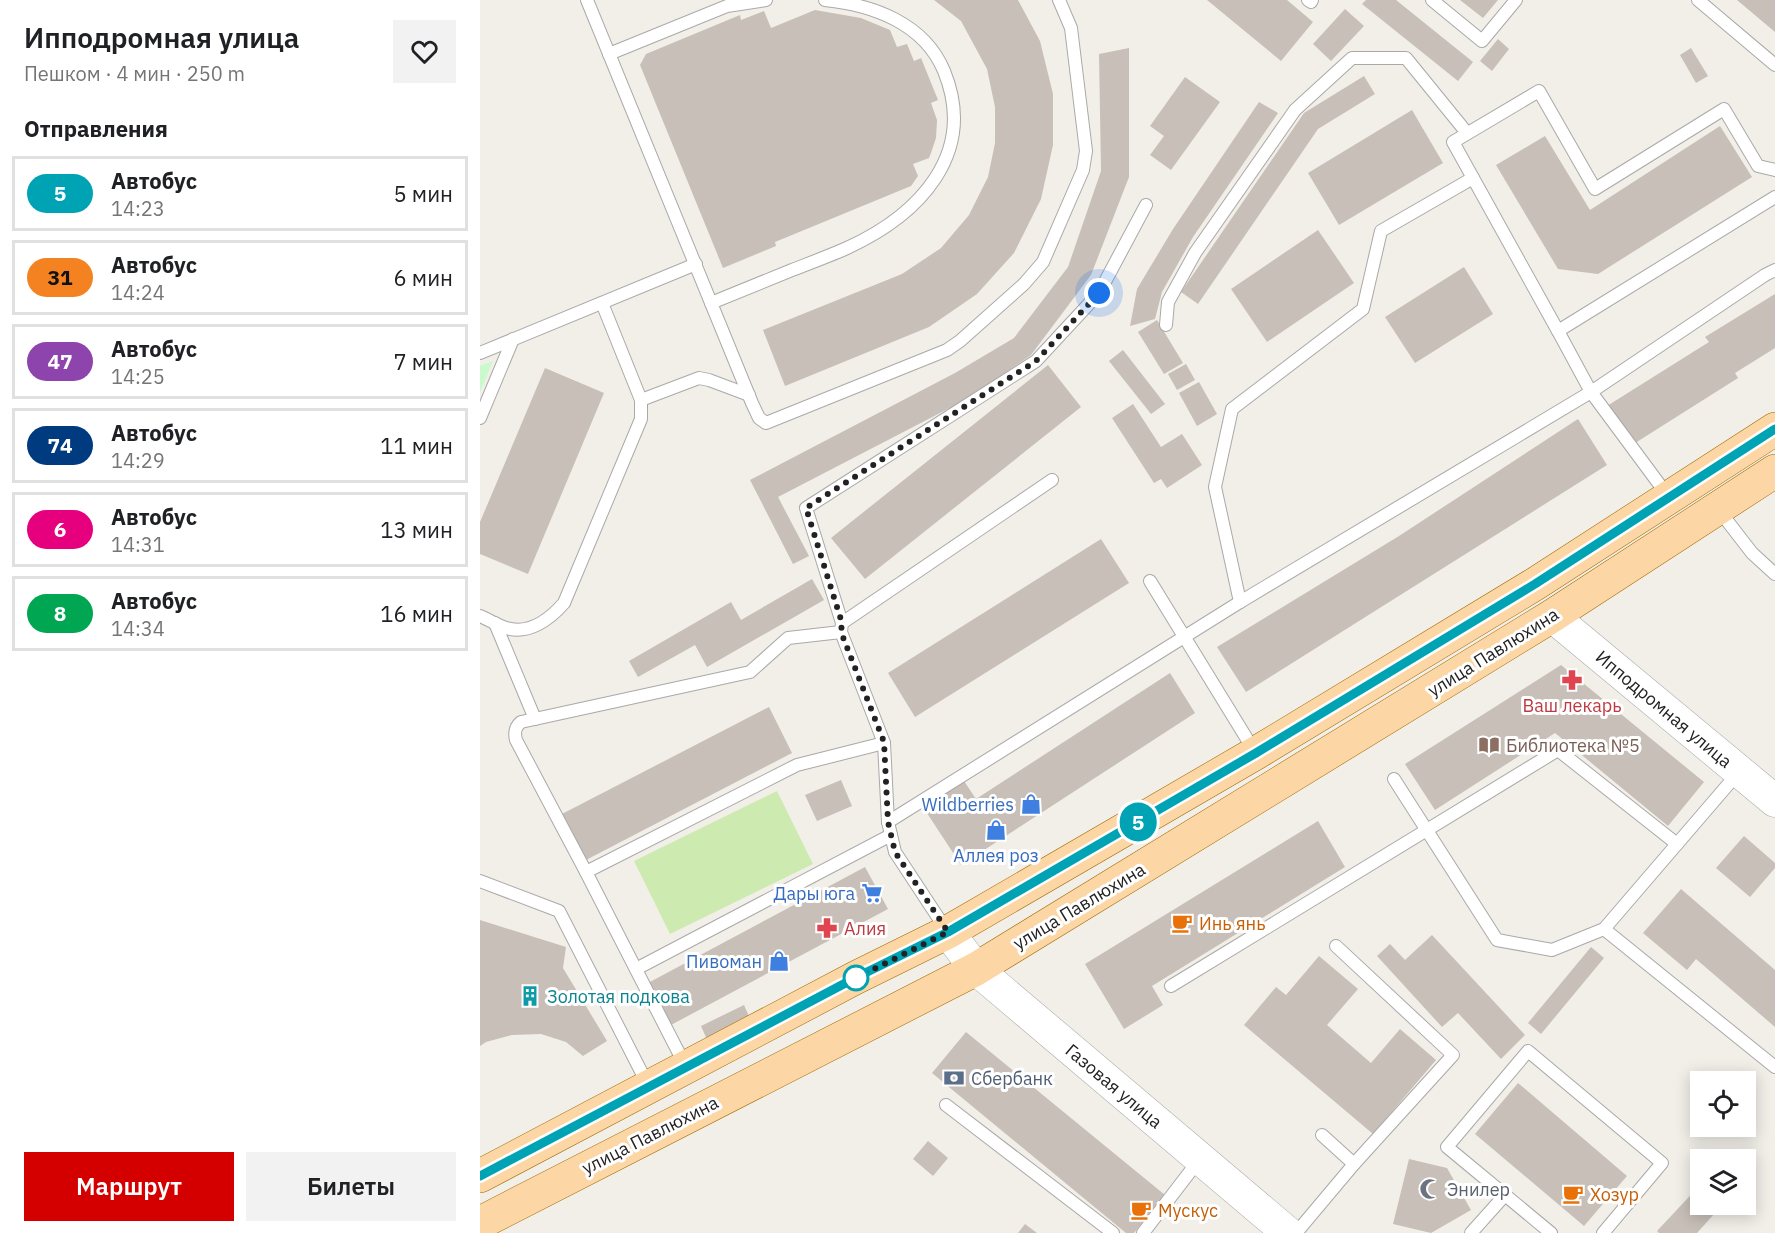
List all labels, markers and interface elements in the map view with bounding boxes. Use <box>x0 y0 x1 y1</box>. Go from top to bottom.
text: Ипподромная улица <box>24 19 299 56</box>
button: heart <box>393 20 456 83</box>
text: Пешком · 4 мин · 250 m <box>24 60 245 87</box>
text: Отправления <box>24 114 168 143</box>
text: Автобус <box>111 166 197 195</box>
text: 5 <box>54 179 66 207</box>
text: 5 мин <box>393 179 453 208</box>
text: 14:23 <box>111 195 165 222</box>
text: Автобус <box>111 250 197 279</box>
text: 31 <box>47 263 73 291</box>
text: 6 мин <box>393 263 453 292</box>
your location <box>1084 278 1114 308</box>
text: 14:24 <box>111 279 165 306</box>
text: Автобус <box>111 334 197 363</box>
text: 47 <box>47 347 73 375</box>
text: 7 мин <box>393 347 453 376</box>
text: 14:25 <box>111 363 165 390</box>
text: Автобус <box>111 418 197 447</box>
text: 74 <box>47 431 73 459</box>
text: 11 мин <box>380 431 453 460</box>
text: 14:29 <box>111 447 165 474</box>
text: Автобус <box>111 502 197 531</box>
text: 6 <box>54 515 66 543</box>
text: 13 мин <box>380 515 453 544</box>
text: 14:31 <box>111 531 165 558</box>
text: Автобус <box>111 586 197 615</box>
text: 8 <box>54 599 66 627</box>
text: 16 мин <box>380 599 453 628</box>
street label: улица Павлюхина <box>1423 602 1563 702</box>
text: 14:34 <box>111 615 165 642</box>
street label: Ипподромная улица <box>1591 645 1737 773</box>
pharmacy icon: Ваш лекарь <box>1560 668 1584 692</box>
place label: Ваш лекарь <box>1522 694 1622 717</box>
library icon: Библиотека №5 <box>1477 733 1501 757</box>
place label: Библиотека №5 <box>1506 734 1640 757</box>
shop icon: Wildberries <box>1019 792 1043 816</box>
place label: Wildberries <box>921 793 1014 816</box>
line badge: 5 <box>1118 802 1158 842</box>
text: 5 <box>1132 808 1144 836</box>
shop icon: Аллея роз <box>984 818 1008 842</box>
place label: Аллея роз <box>953 844 1039 867</box>
street label: улица Павлюхина <box>1009 857 1150 955</box>
supermarket icon: Дары юга <box>860 881 884 905</box>
place label: Дары юга <box>773 882 855 905</box>
cafe icon: Инь янь <box>1170 911 1194 935</box>
place label: Инь янь <box>1199 912 1266 935</box>
pharmacy icon: Алия <box>815 916 839 940</box>
place label: Алия <box>844 917 886 940</box>
shop icon: Пивоман <box>767 949 791 973</box>
place label: Пивоман <box>686 950 762 973</box>
unlabelled marker <box>843 965 869 991</box>
building icon: Золотая подкова <box>518 984 542 1008</box>
place label: Золотая подкова <box>547 985 690 1008</box>
street label: Газовая улица <box>1061 1039 1167 1133</box>
bank icon: Сбербанк <box>942 1066 966 1090</box>
place label: Сбербанк <box>971 1067 1053 1090</box>
map controls <box>1690 1071 1756 1215</box>
button: locate <box>1690 1071 1756 1137</box>
street label: улица Павлюхина <box>578 1091 722 1179</box>
button: layers <box>1690 1149 1756 1215</box>
button: Маршрут <box>24 1152 234 1221</box>
button: Билеты <box>246 1152 456 1221</box>
mosque icon: Энилер <box>1418 1177 1442 1201</box>
place label: Энилер <box>1447 1178 1510 1201</box>
cafe icon: Хозур <box>1561 1182 1585 1206</box>
place label: Хозур <box>1590 1183 1639 1206</box>
cafe icon: Мускус <box>1129 1198 1153 1222</box>
place label: Мускус <box>1158 1199 1218 1222</box>

